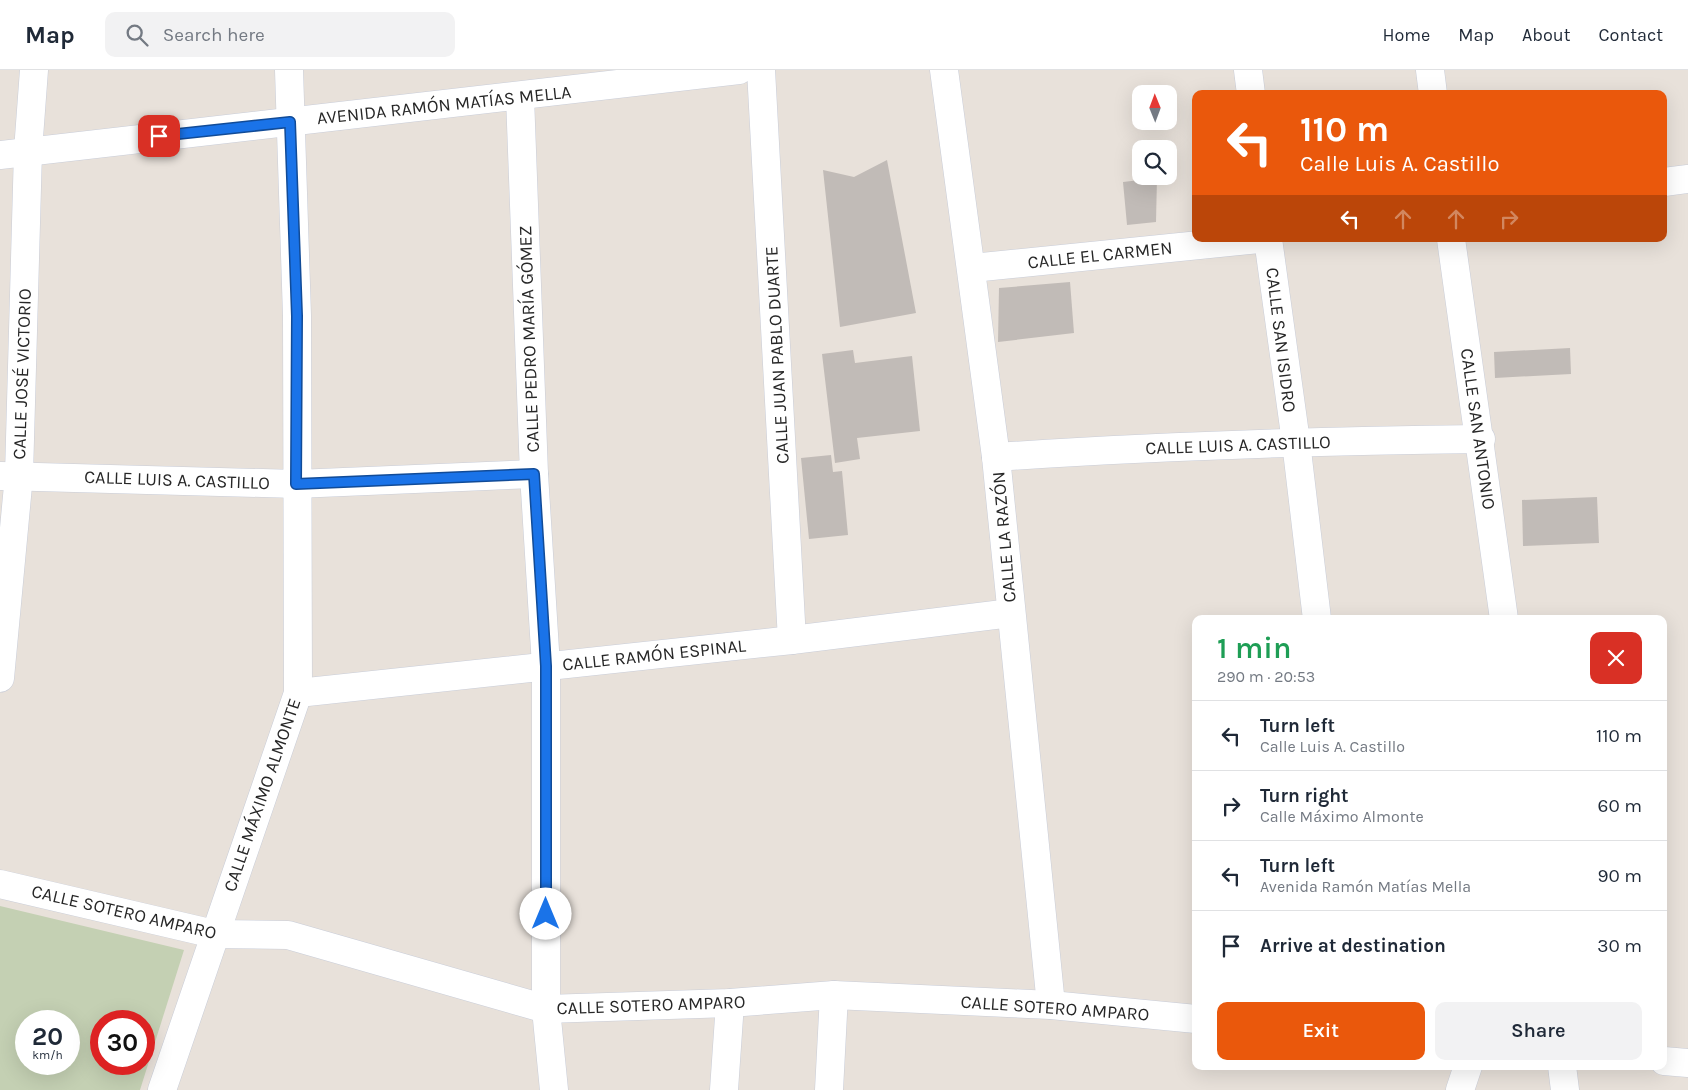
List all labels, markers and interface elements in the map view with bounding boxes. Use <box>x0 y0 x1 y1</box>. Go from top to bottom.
search box <box>105 12 455 57</box>
text: Map <box>25 21 75 49</box>
icon: search <box>123 21 151 49</box>
text: Search here <box>163 24 265 46</box>
text: Home <box>1382 24 1430 46</box>
text: Map <box>1458 24 1494 46</box>
text: About <box>1522 24 1571 46</box>
text: Contact <box>1599 24 1663 46</box>
street label: AVENIDA RAMÓN MATÍAS MELLA <box>316 80 572 129</box>
north arrow <box>1132 85 1178 130</box>
map controls <box>1132 85 1177 185</box>
text: 110 m <box>1300 109 1389 150</box>
icon: left <box>1217 110 1282 175</box>
pin <box>138 115 180 157</box>
icon: arrive <box>145 122 173 150</box>
button: search <box>1132 140 1177 185</box>
text: Calle Luis A. Castillo <box>1300 151 1500 177</box>
icon: left <box>1336 205 1364 233</box>
icon: ahead <box>1389 205 1417 233</box>
icon: ahead <box>1442 205 1470 233</box>
icon: right <box>1495 205 1523 233</box>
street label: CALLE PEDRO MARÍA GÓMEZ <box>513 225 544 453</box>
street label: CALLE EL CARMEN <box>1027 236 1173 274</box>
street label: CALLE JUAN PABLO DUARTE <box>760 246 794 464</box>
street label: CALLE SAN ISIDRO <box>1261 266 1301 414</box>
street label: CALLE JOSÉ VICTORIO <box>7 288 36 460</box>
street label: CALLE SAN ANTONIO <box>1456 347 1500 511</box>
street label: CALLE LUIS A. CASTILLO <box>1145 431 1331 459</box>
street label: CALLE LUIS A. CASTILLO <box>84 466 270 494</box>
street label: CALLE LA RAZÓN <box>986 471 1021 604</box>
text: 1 min <box>1217 630 1291 666</box>
button: close <box>1590 632 1642 684</box>
street label: CALLE RAMÓN ESPINAL <box>561 633 747 676</box>
text: 290 m · 20:53 <box>1217 667 1315 686</box>
street label: CALLE MÁXIMO ALMONTE <box>218 695 305 895</box>
text: Turn left <box>1260 715 1335 737</box>
icon: left <box>1217 722 1245 750</box>
text: 110 m <box>1596 725 1642 747</box>
text: Calle Luis A. Castillo <box>1260 737 1405 756</box>
text: Turn right <box>1260 785 1349 807</box>
icon: right <box>1217 792 1245 820</box>
text: 60 m <box>1598 795 1642 817</box>
text: Calle Máximo Almonte <box>1260 807 1424 826</box>
text: Turn left <box>1260 855 1335 877</box>
icon: left <box>1217 862 1245 890</box>
text: 90 m <box>1597 865 1642 887</box>
text: Avenida Ramón Matías Mella <box>1260 877 1471 896</box>
street label: CALLE SOTERO AMPARO <box>29 880 219 944</box>
position arrow <box>519 887 571 939</box>
icon: arrive <box>1217 932 1245 960</box>
text: Arrive at destination <box>1260 935 1446 957</box>
text: 30 m <box>1597 935 1642 957</box>
street label: CALLE SOTERO AMPARO <box>960 990 1150 1026</box>
street label: CALLE SOTERO AMPARO <box>556 991 746 1019</box>
button: Exit <box>1217 1002 1425 1060</box>
button: Share <box>1435 1002 1642 1060</box>
speed limit sign: 30 <box>90 1010 155 1075</box>
text: 20 <box>32 1022 63 1051</box>
text: km/h <box>32 1048 63 1062</box>

